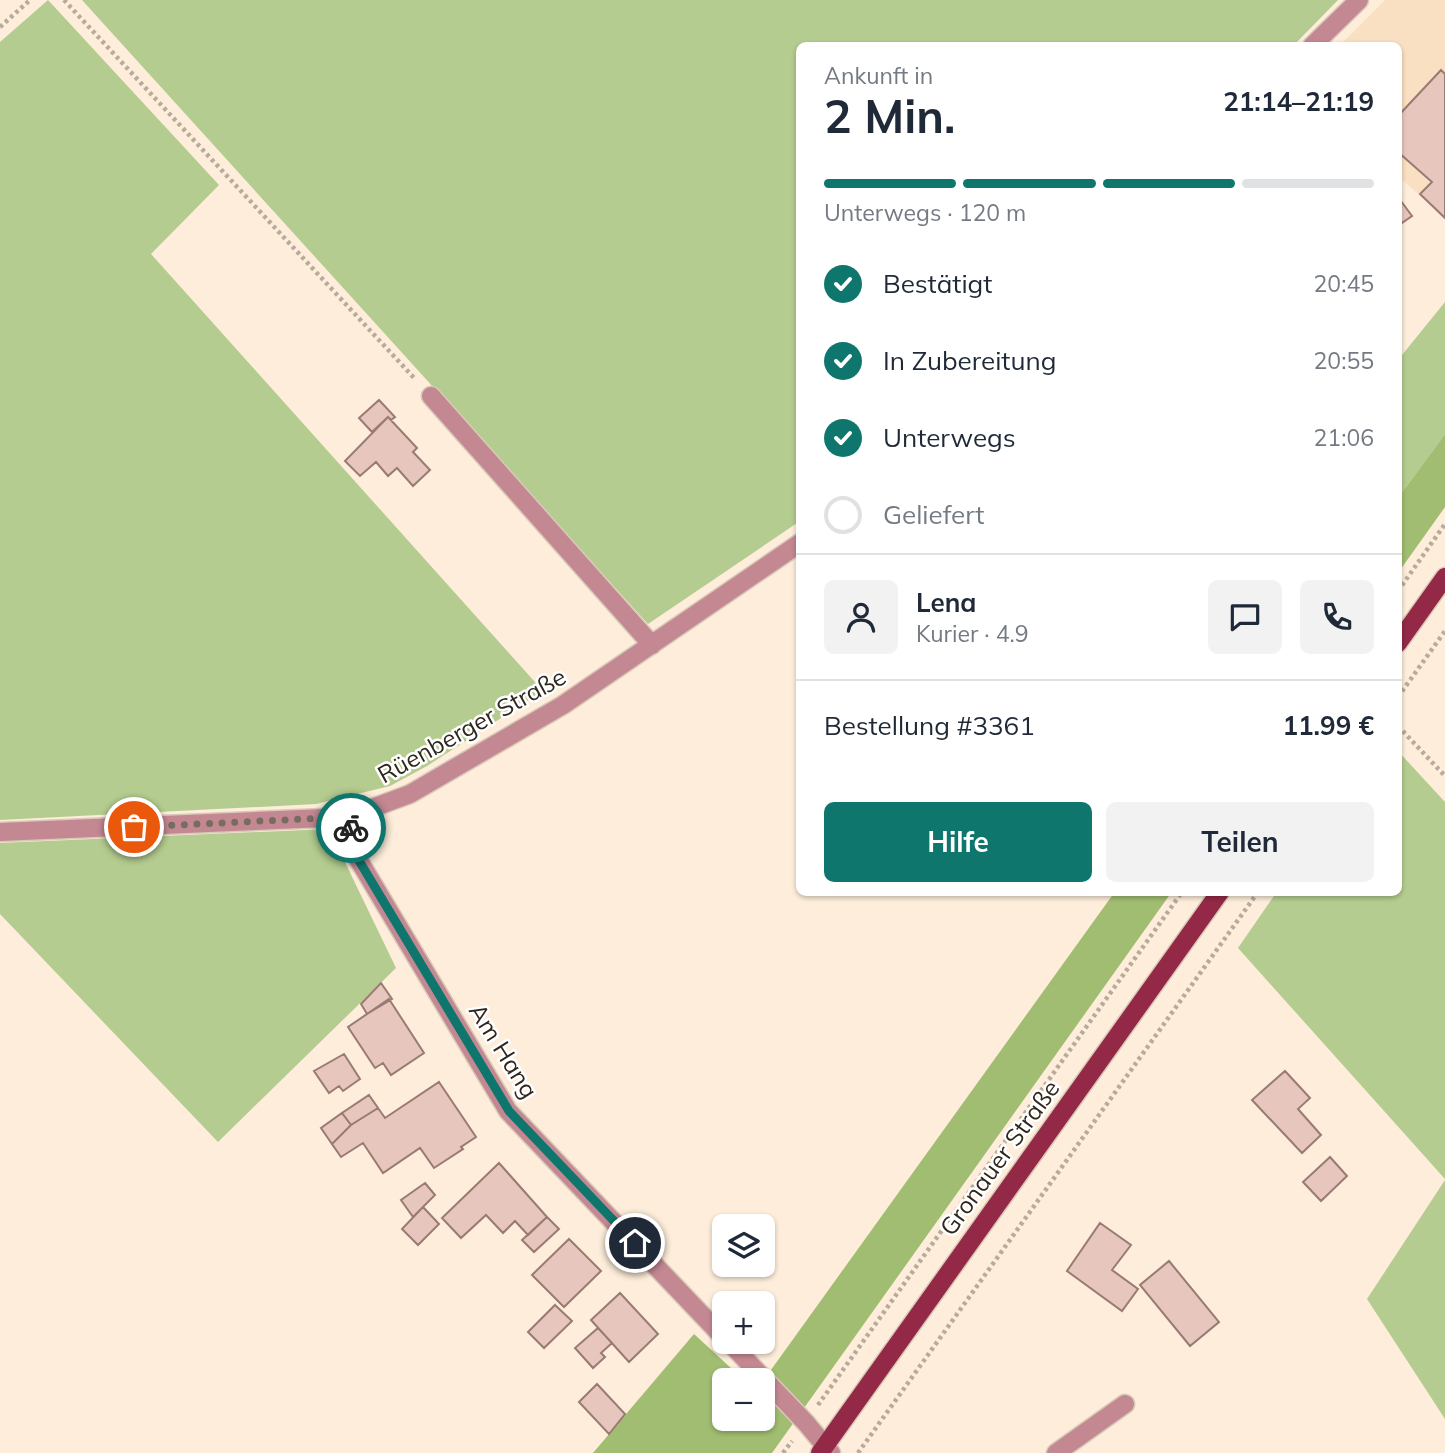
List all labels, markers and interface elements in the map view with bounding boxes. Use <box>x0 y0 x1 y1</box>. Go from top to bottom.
text: Ankunft in <box>824 61 933 90</box>
text: 21:14–21:19 <box>1223 85 1374 118</box>
text: 2 Min. <box>824 87 955 145</box>
text: Unterwegs · 120 m <box>824 198 1026 227</box>
icon: check <box>824 265 862 303</box>
text: Bestätigt <box>883 267 992 300</box>
text: 20:45 <box>1314 269 1374 298</box>
icon: check <box>824 342 862 380</box>
text: In Zubereitung <box>883 344 1056 377</box>
text: 20:55 <box>1314 346 1374 375</box>
icon: check <box>824 419 862 457</box>
text: Unterwegs <box>883 421 1016 454</box>
text: 21:06 <box>1314 423 1374 452</box>
text: Geliefert <box>883 498 984 531</box>
button: person <box>824 580 898 654</box>
button: chat <box>1208 580 1282 654</box>
button: phone <box>1300 580 1374 654</box>
text: Lena <box>916 586 976 619</box>
text: Kurier · 4.9 <box>916 619 1028 648</box>
street label: Rüenberger Straße <box>372 661 571 789</box>
text: Bestellung #3361 <box>824 709 1035 742</box>
text: 11.99 € <box>1282 709 1374 742</box>
courier <box>316 793 386 863</box>
pin <box>104 797 164 857</box>
button: Hilfe <box>824 802 1092 882</box>
button: Teilen <box>1106 802 1374 882</box>
icon: bag <box>115 808 153 846</box>
icon: bike <box>332 809 370 847</box>
street label: Am Hang <box>463 997 545 1103</box>
street label: Gronauer Straße <box>933 1074 1066 1241</box>
pin <box>605 1213 665 1273</box>
map controls <box>712 1214 775 1431</box>
button: layers <box>712 1214 775 1277</box>
icon: home <box>616 1224 654 1262</box>
button: + <box>712 1291 775 1354</box>
button: − <box>712 1368 775 1431</box>

